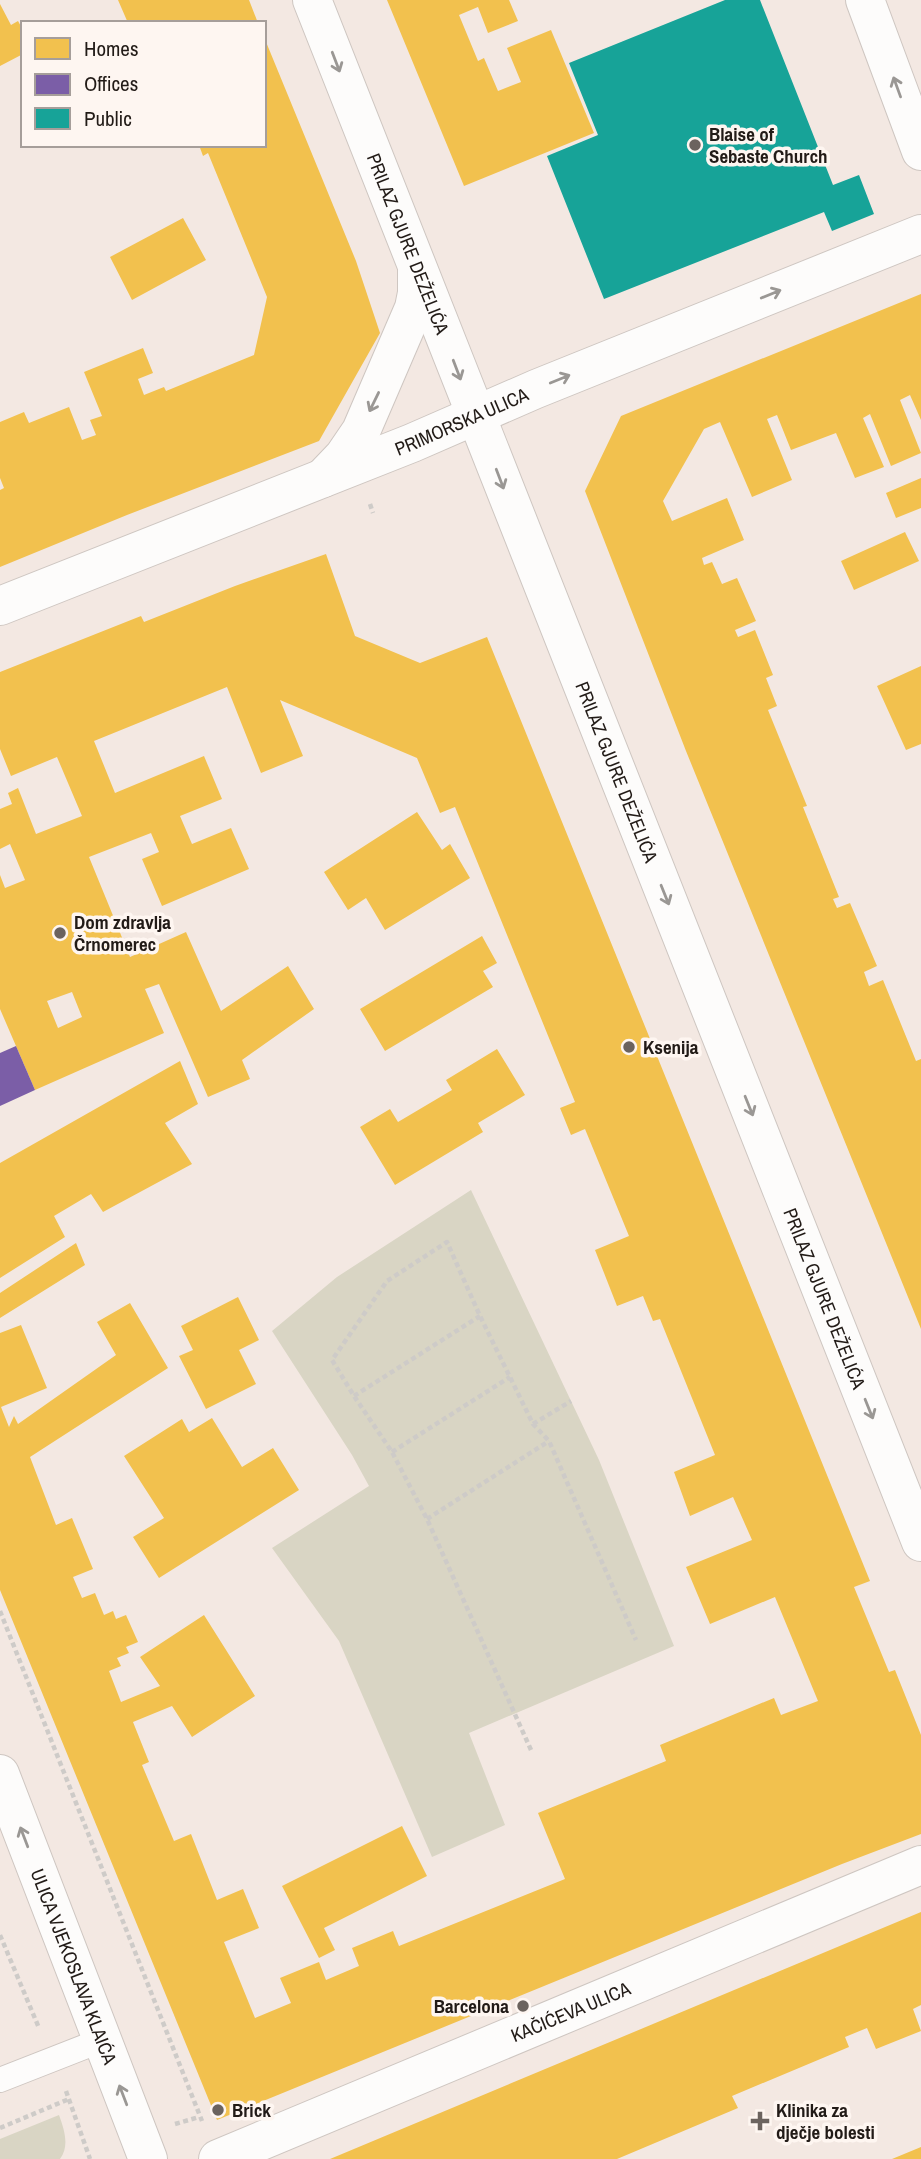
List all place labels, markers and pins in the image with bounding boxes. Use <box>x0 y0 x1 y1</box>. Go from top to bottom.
place label: Blaise of Sebaste Church <box>709 121 828 169</box>
marker: Blaise of Sebaste Church <box>687 137 703 153</box>
place label: Dom zdravlja Črnomerec <box>74 909 171 957</box>
marker: Dom zdravlja Črnomerec <box>52 925 68 941</box>
place label: Ksenija <box>643 1034 699 1060</box>
marker: Ksenija <box>621 1039 637 1055</box>
place label: Barcelona <box>434 1993 509 2019</box>
marker: Barcelona <box>515 1998 531 2014</box>
place label: Brick <box>232 2097 271 2123</box>
place label: Klinika za dječje bolesti <box>776 2097 875 2145</box>
marker: Brick <box>210 2102 226 2118</box>
marker: Klinika za dječje bolesti <box>750 2111 770 2131</box>

